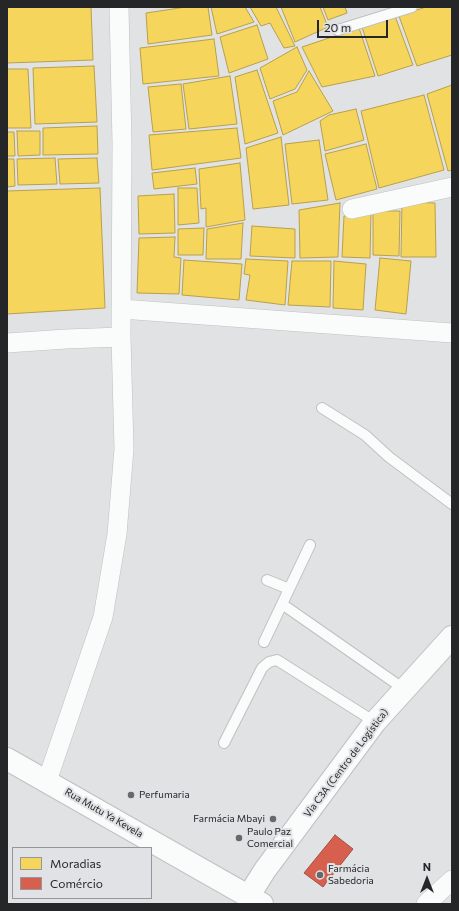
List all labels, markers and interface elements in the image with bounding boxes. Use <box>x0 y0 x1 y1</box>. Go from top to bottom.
scale bar <box>319 12 390 38</box>
text: 20 m <box>324 20 351 34</box>
street label: Via C3A (Centro de Logística) <box>301 706 391 820</box>
street label: Rua Mutu Ya Kevela <box>63 786 145 840</box>
place label: Perfumaria <box>139 789 190 801</box>
marker: Perfumaria <box>126 790 136 800</box>
place label: Farmácia Mbayi <box>193 813 265 825</box>
marker: Farmácia Mbayi <box>268 814 278 824</box>
place label: Paulo Paz Comercial <box>247 826 293 850</box>
marker: Paulo Paz Comercial <box>234 833 244 843</box>
legend <box>12 847 152 899</box>
text: Moradias <box>50 856 101 870</box>
north arrow <box>407 859 447 899</box>
text: N <box>423 860 431 873</box>
place label: Farmácia Sabedoria <box>328 863 374 886</box>
marker: Farmácia Sabedoria <box>315 870 325 880</box>
text: Comércio <box>50 876 103 890</box>

